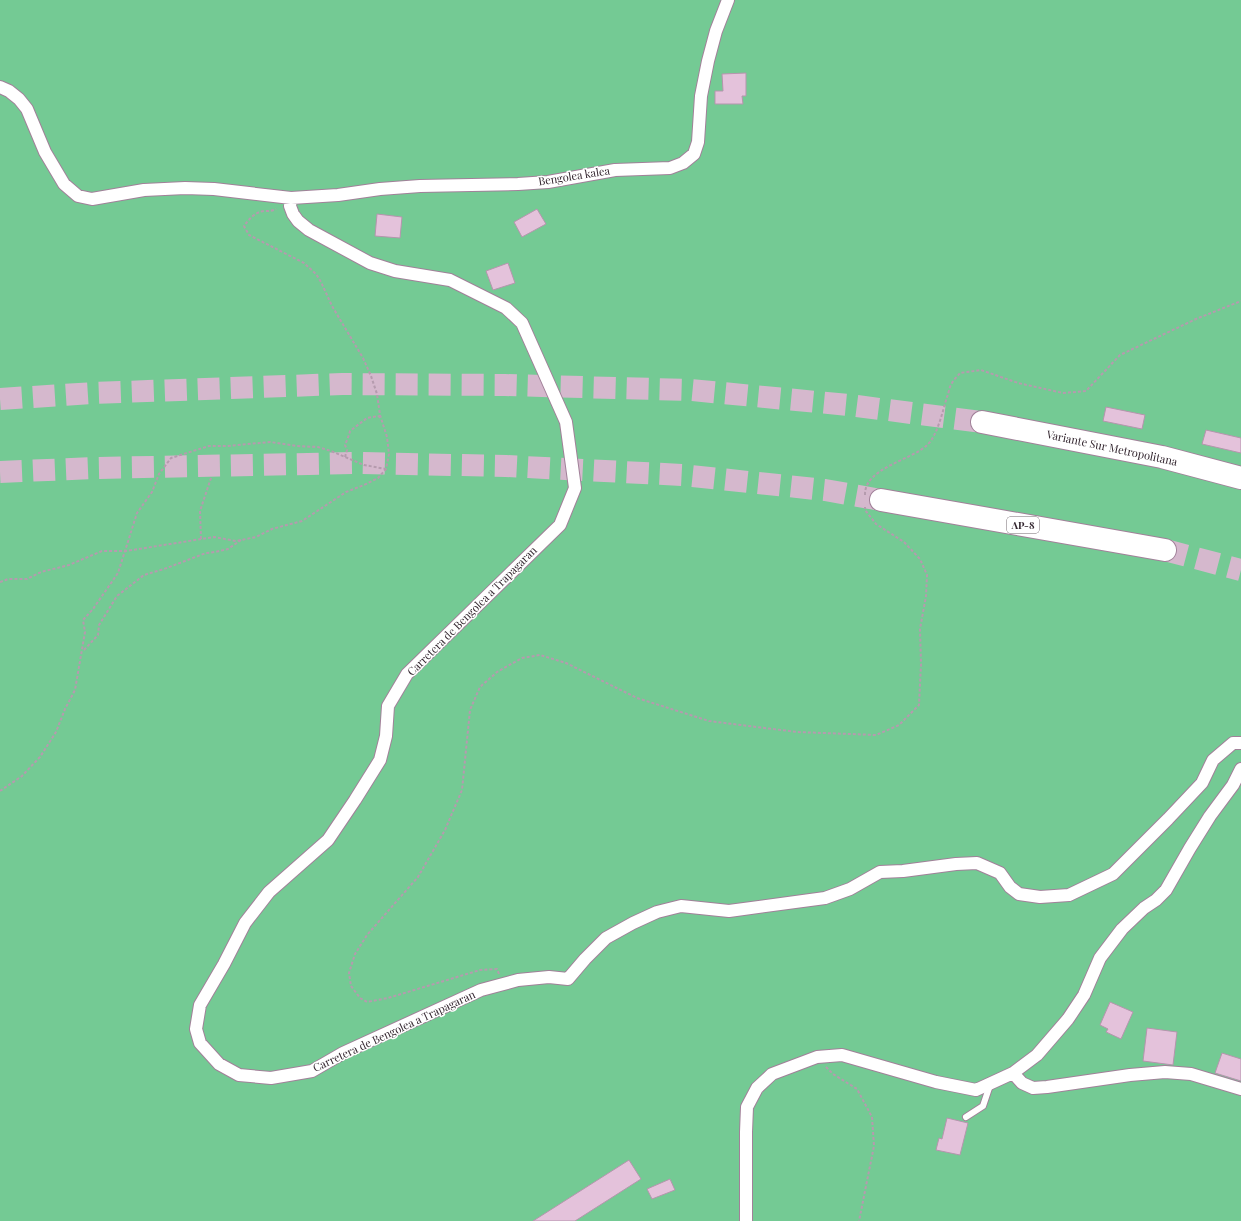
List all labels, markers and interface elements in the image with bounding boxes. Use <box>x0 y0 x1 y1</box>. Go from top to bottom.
street label: Bengolea kalea <box>537 162 611 189</box>
street label: Variante Sur Metropolitana <box>1044 426 1179 469</box>
road number: AP-8 <box>1007 517 1039 533</box>
street label: Carretera de Bengolea a Trapagaran <box>404 542 540 679</box>
street label: Carretera de Bengolea a Trapagaran <box>310 986 478 1075</box>

